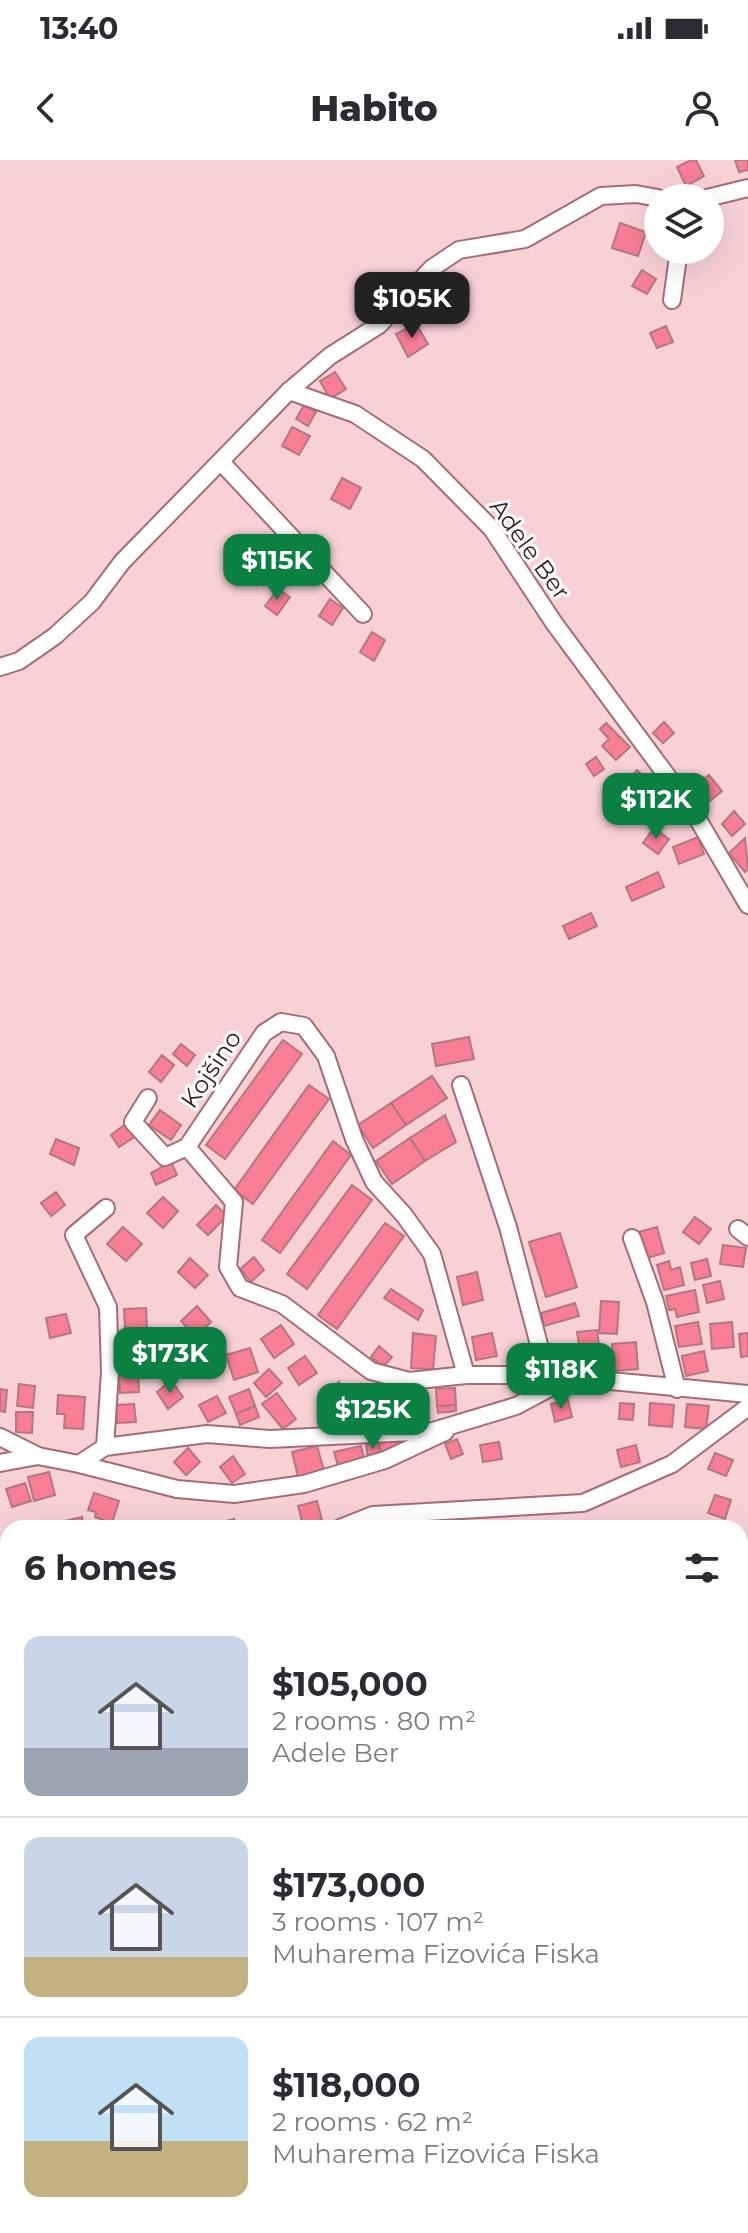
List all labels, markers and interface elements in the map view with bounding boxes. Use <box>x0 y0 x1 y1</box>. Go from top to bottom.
text: 13:40 <box>40 10 118 47</box>
icon: back <box>24 86 68 130</box>
text: Habito <box>310 86 438 130</box>
icon: person <box>680 86 724 130</box>
map controls <box>644 184 724 264</box>
button: layers <box>644 184 724 264</box>
pin: $105K <box>356 272 468 340</box>
text: $105K <box>373 282 451 314</box>
street label: Adele Ber <box>484 493 576 605</box>
pin: $115K <box>221 534 333 602</box>
text: $115K <box>241 544 313 576</box>
pin: $112K <box>600 773 712 841</box>
text: $112K <box>620 783 692 815</box>
street label: Kojšino <box>175 1025 247 1113</box>
pin: $173K <box>114 1327 226 1395</box>
text: $173K <box>131 1337 209 1369</box>
pin: $118K <box>505 1343 617 1411</box>
text: $118K <box>524 1353 598 1385</box>
pin: $125K <box>317 1383 429 1451</box>
text: $125K <box>335 1393 411 1425</box>
icon: filters <box>680 1546 724 1590</box>
text: 6 homes <box>24 1547 177 1589</box>
text: $105,000 <box>272 1663 428 1705</box>
icon: home <box>88 1668 184 1764</box>
text: 2 rooms · 80 m² <box>272 1705 476 1737</box>
text: Adele Ber <box>272 1737 399 1769</box>
text: $173,000 <box>272 1864 425 1906</box>
icon: home <box>88 1869 184 1965</box>
text: 3 rooms · 107 m² <box>272 1906 484 1938</box>
text: Muharema Fizovića Fiska <box>272 1938 600 1970</box>
text: $118,000 <box>272 2064 421 2106</box>
icon: home <box>88 2069 184 2165</box>
text: 2 rooms · 62 m² <box>272 2106 473 2138</box>
text: Muharema Fizovića Fiska <box>272 2138 600 2170</box>

